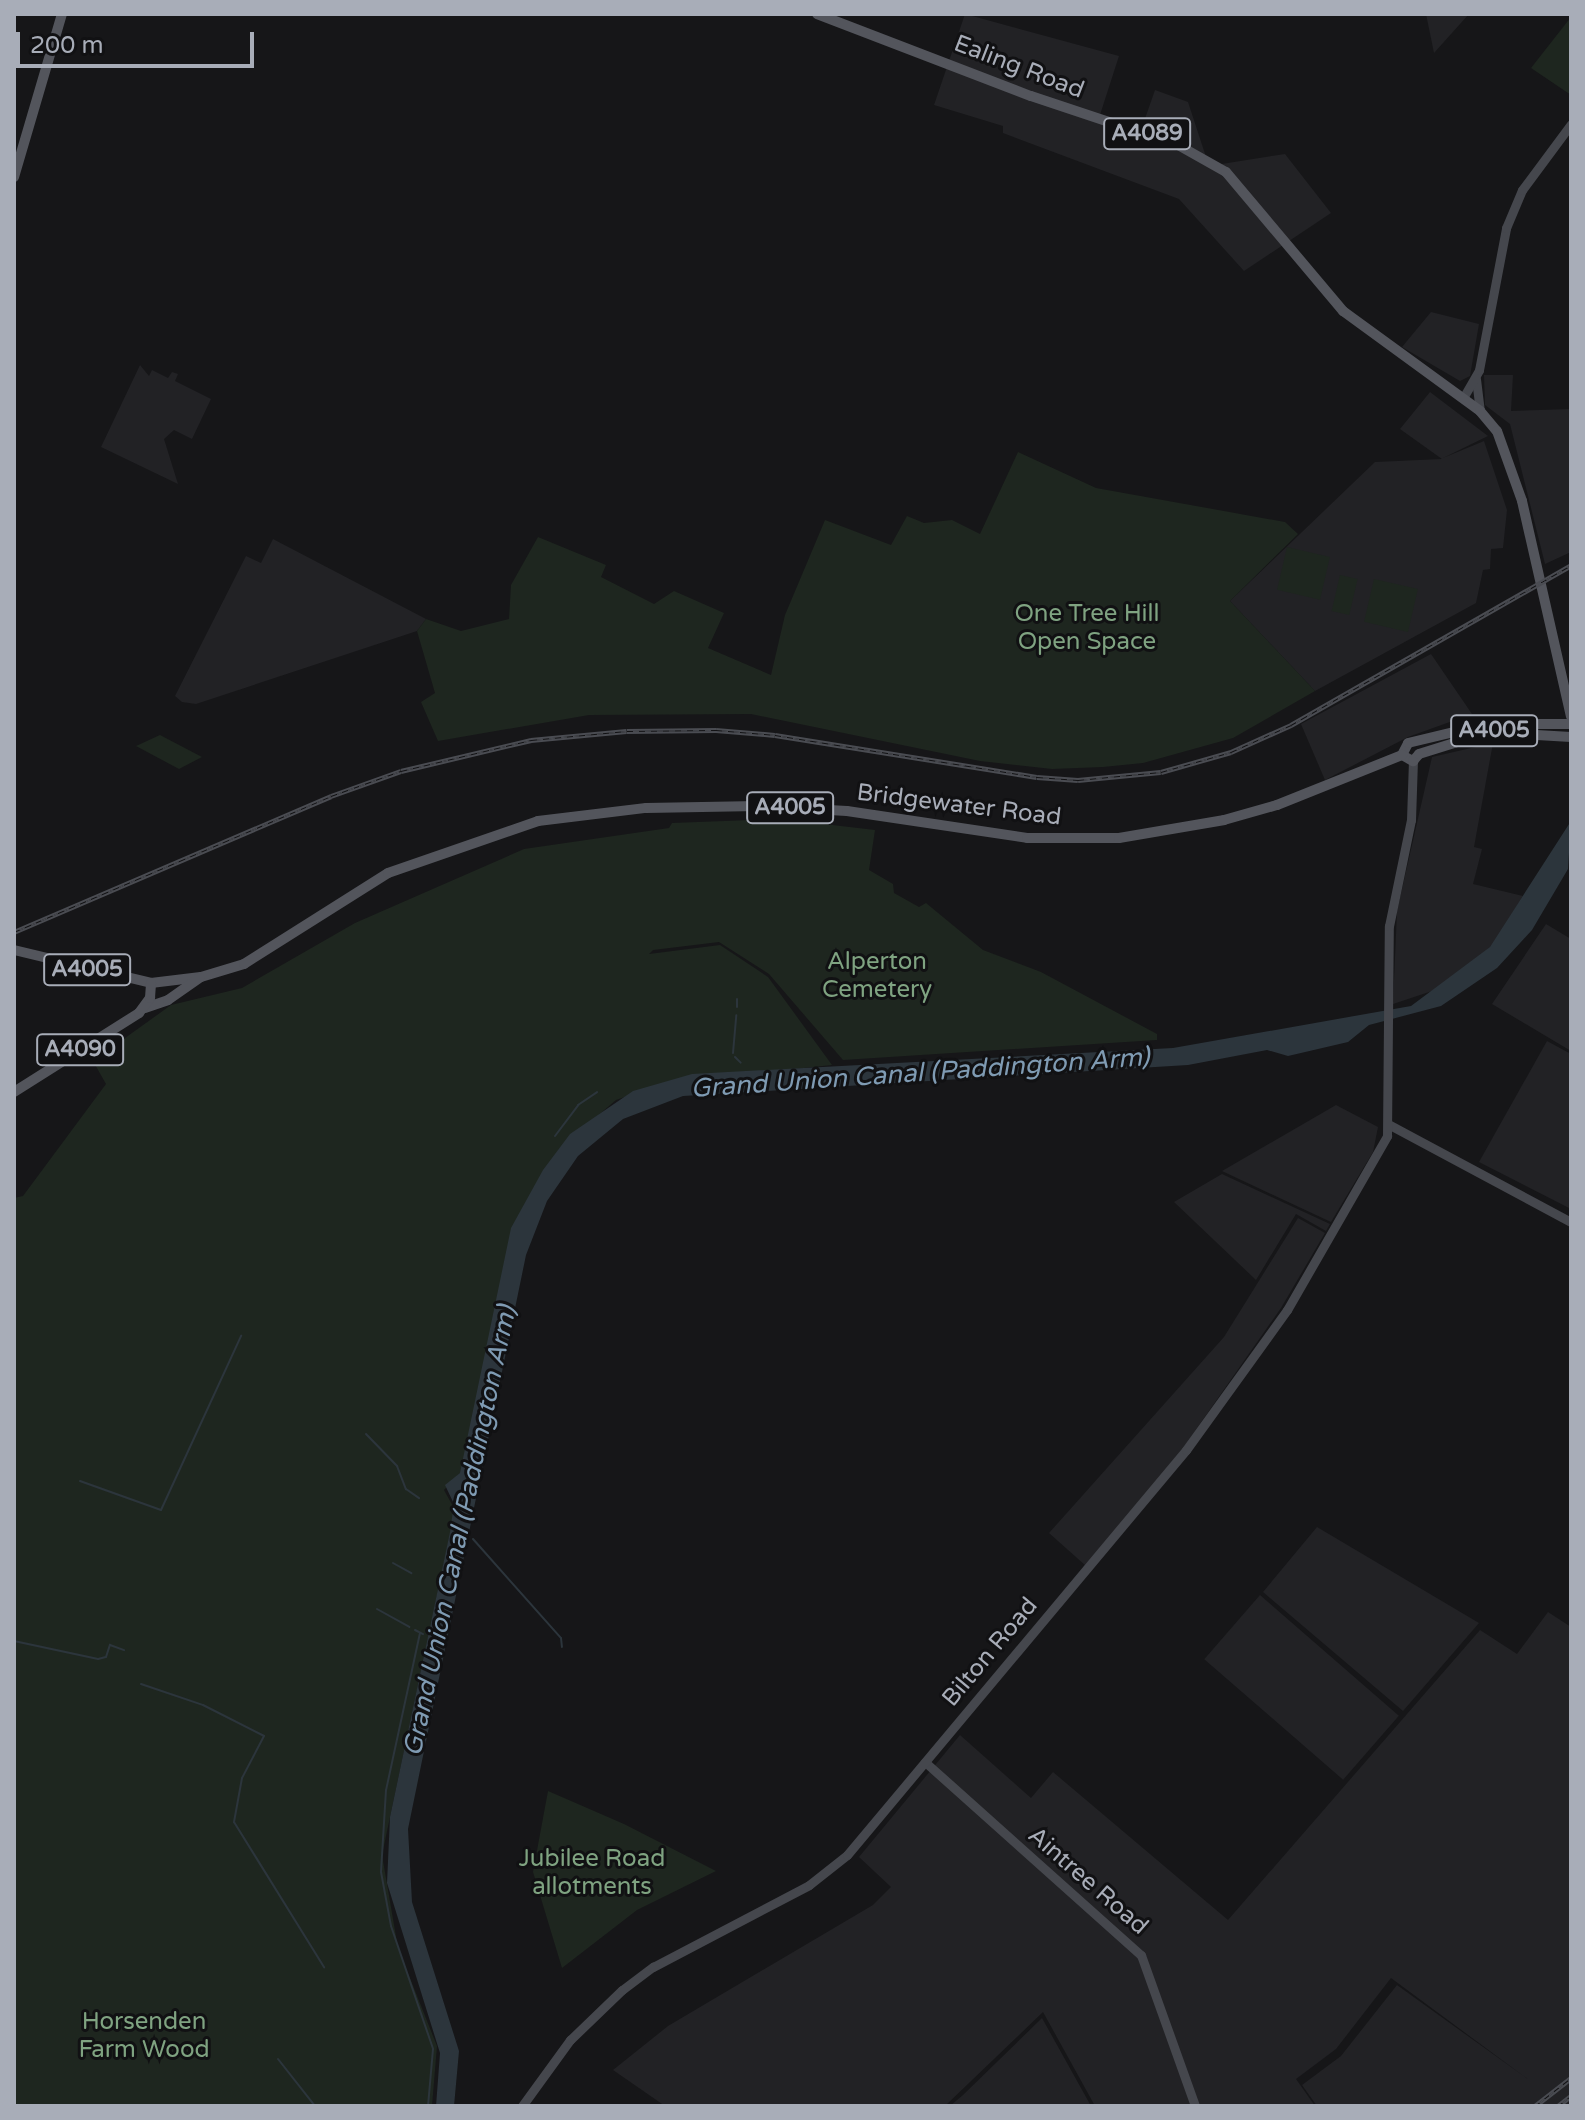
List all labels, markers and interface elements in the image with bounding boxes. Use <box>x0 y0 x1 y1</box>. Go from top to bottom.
scale bar <box>20 16 258 66</box>
street label: Ealing Road <box>950 29 1088 105</box>
text: 200 m <box>30 31 104 60</box>
road number: A4089 <box>1103 116 1191 152</box>
park label: One Tree Hill Open Space <box>1015 600 1159 656</box>
road number: A4005 <box>1450 713 1538 749</box>
street label: Bridgewater Road <box>855 778 1063 832</box>
road number: A4005 <box>746 790 834 826</box>
park label: Alperton Cemetery <box>822 948 932 1004</box>
road number: A4005 <box>43 952 131 988</box>
road number: A4090 <box>36 1032 124 1068</box>
water label: Grand Union Canal (Paddington Arm) <box>690 1041 1150 1105</box>
water label: Grand Union Canal (Paddington Arm) <box>397 1303 523 1759</box>
street label: Bilton Road <box>936 1592 1044 1712</box>
street label: Aintree Road <box>1022 1821 1154 1941</box>
park label: Jubilee Road allotments <box>519 1845 665 1901</box>
park label: Horsenden Farm Wood <box>78 2008 210 2064</box>

